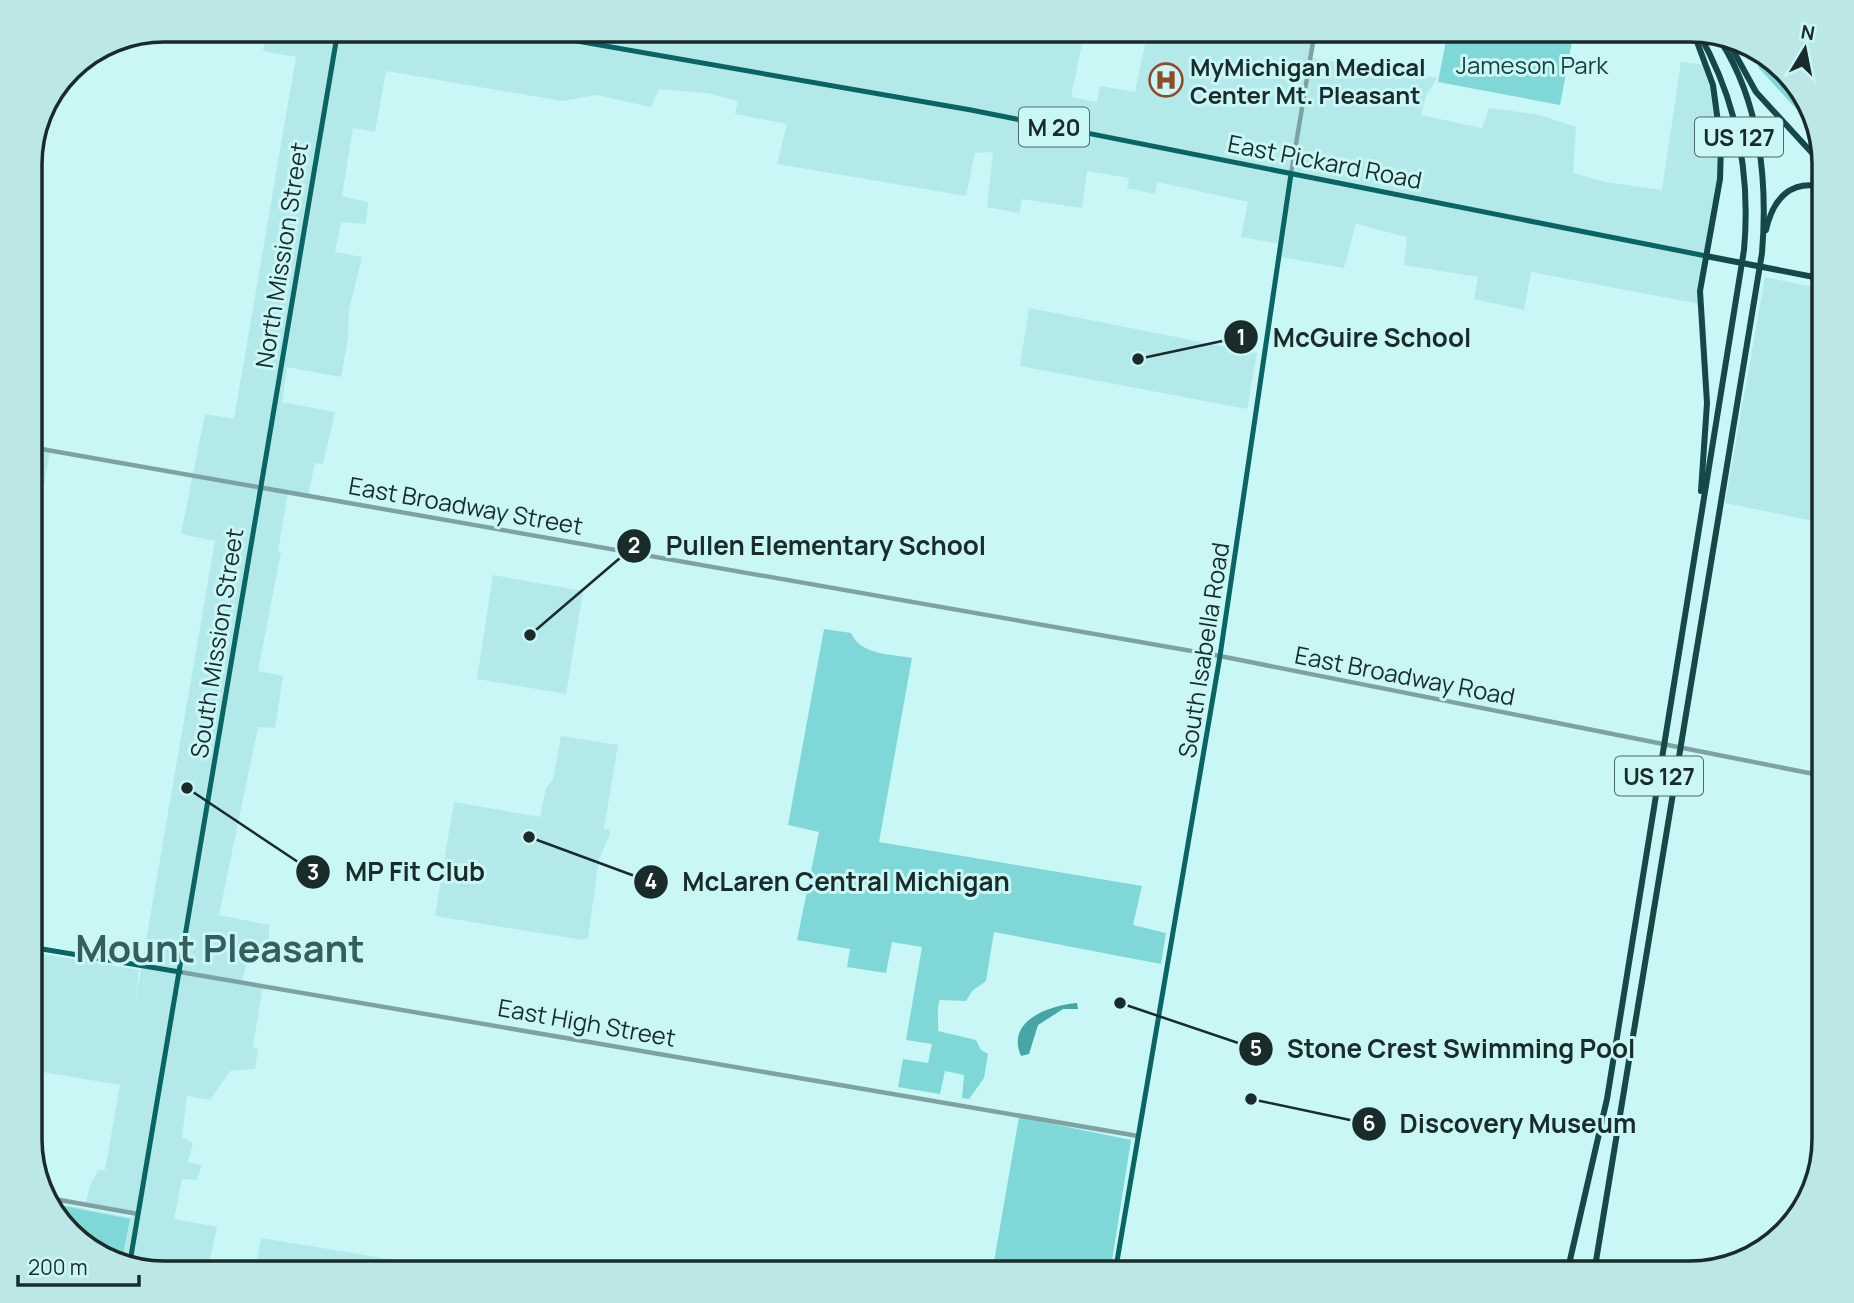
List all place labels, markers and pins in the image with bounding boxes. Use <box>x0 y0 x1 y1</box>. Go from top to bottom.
place label: MyMichigan Medical Center Mt. Pleasant <box>1190 50 1426 111</box>
hospital icon: MyMichigan Medical Center Mt. Pleasant <box>1147 61 1185 99</box>
callout: McGuire School <box>1224 314 1485 361</box>
callout: Pullen Elementary School <box>617 522 1000 569</box>
callout: MP Fit Club <box>296 849 499 896</box>
callout: McLaren Central Michigan <box>633 858 1024 905</box>
callout: Stone Crest Swimming Pool <box>1238 1025 1650 1072</box>
callout: Discovery Museum <box>1351 1100 1651 1147</box>

